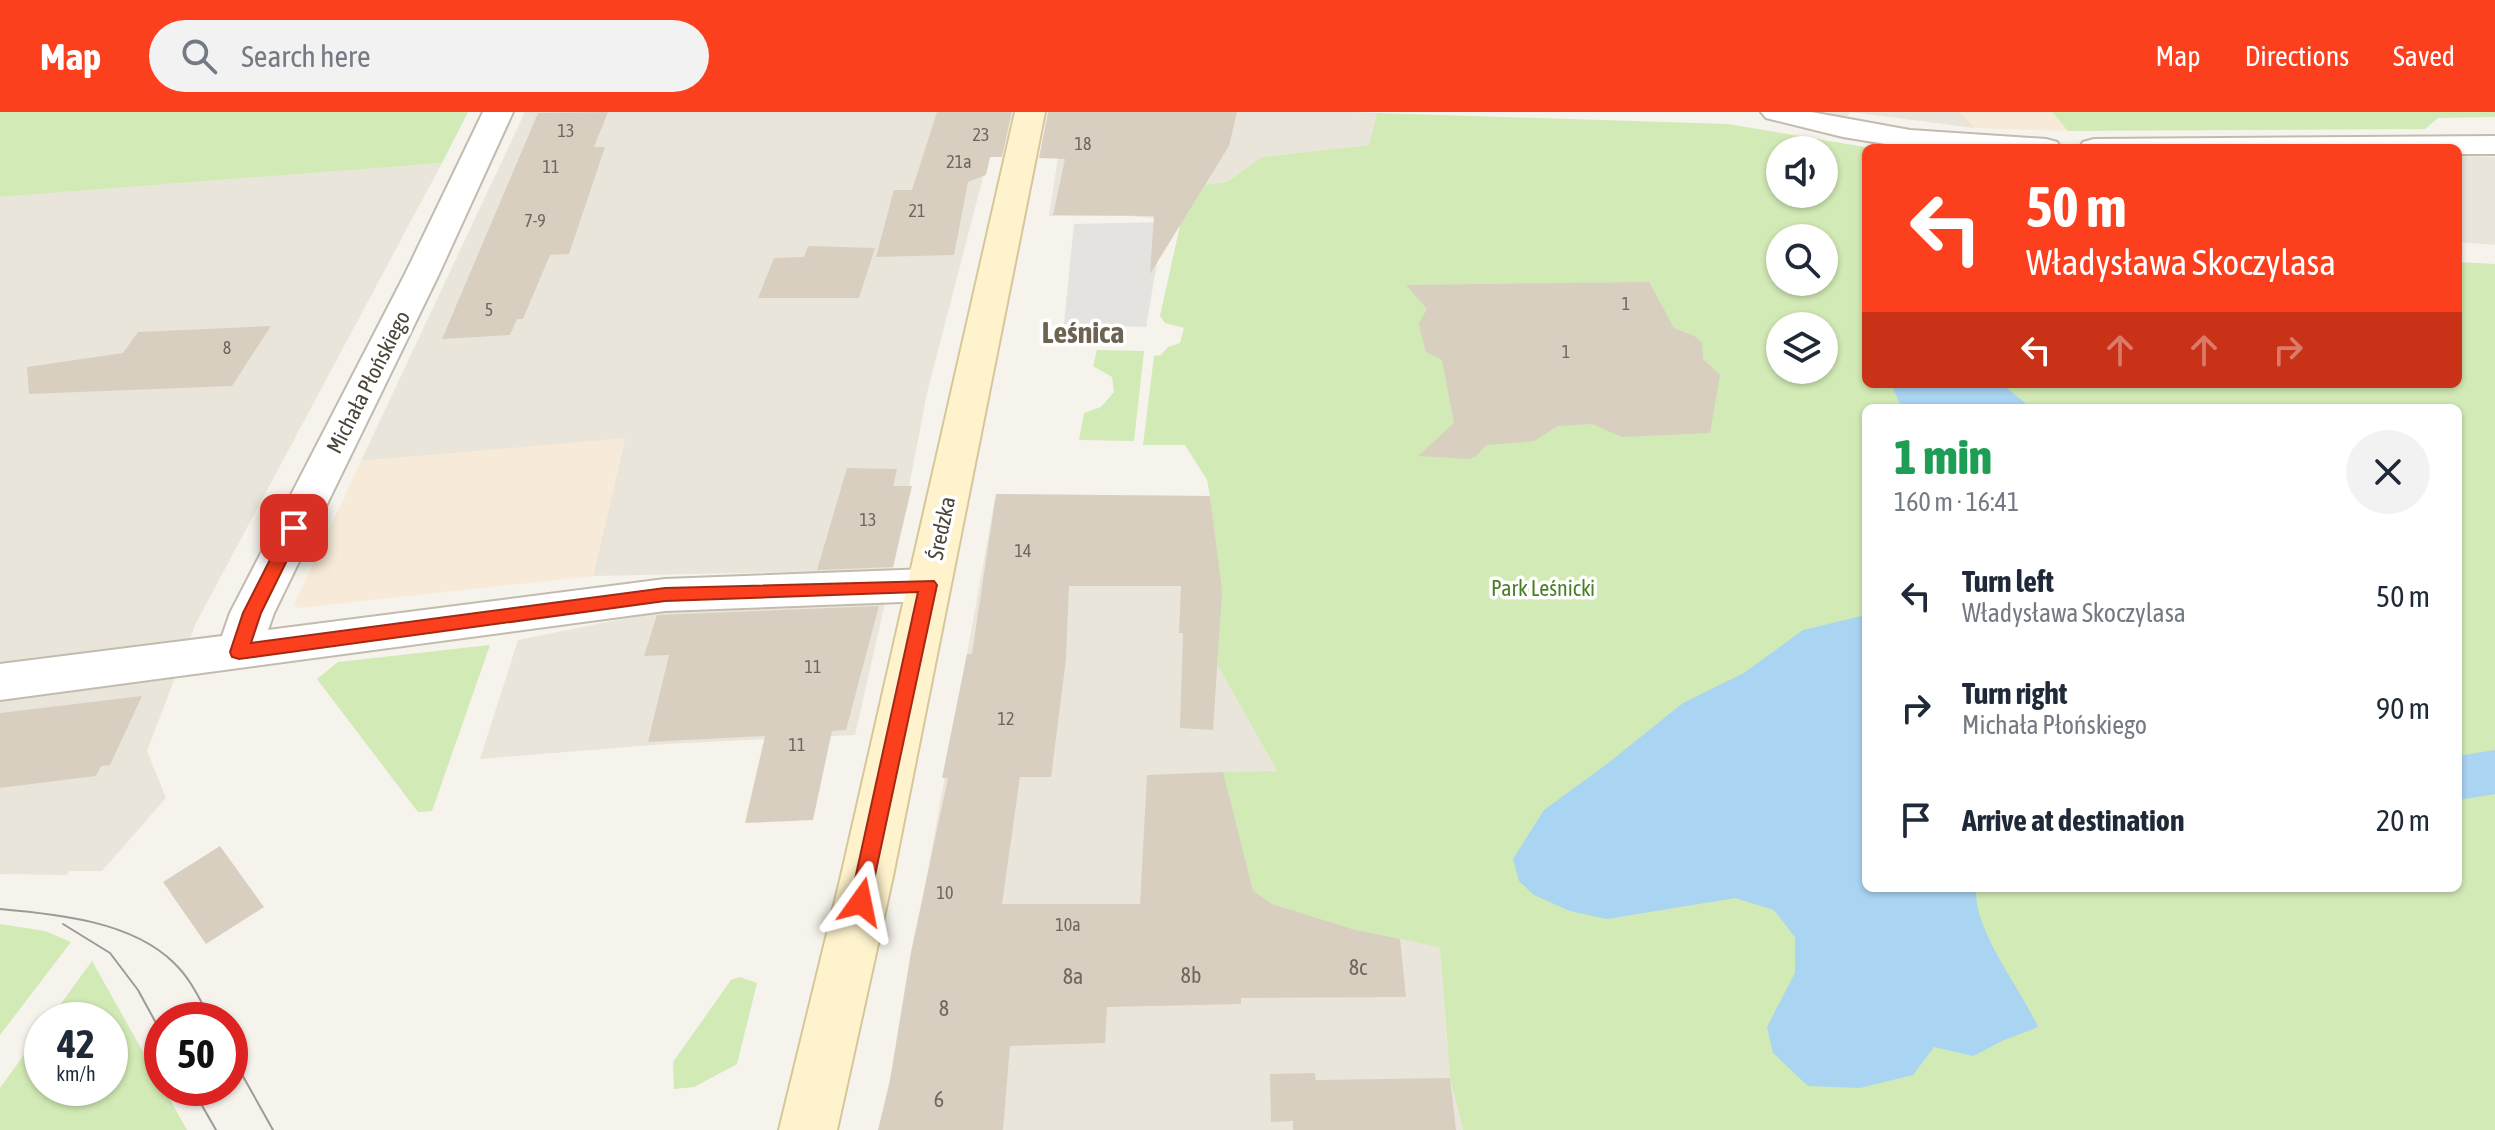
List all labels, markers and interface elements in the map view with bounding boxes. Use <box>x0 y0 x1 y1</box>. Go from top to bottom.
search box <box>149 20 709 92</box>
icon: search <box>177 34 221 78</box>
text: Map <box>40 35 101 78</box>
text: Search here <box>241 39 371 73</box>
text: Map <box>2156 40 2201 72</box>
text: Directions <box>2245 40 2349 72</box>
text: Saved <box>2393 40 2455 72</box>
house number: 13 <box>558 120 574 141</box>
house number: 23 <box>973 124 989 145</box>
house number: 18 <box>1075 133 1091 154</box>
map controls <box>1766 136 1838 384</box>
button: sound <box>1766 136 1838 208</box>
house number: 21a <box>946 151 972 172</box>
house number: 11 <box>543 156 559 177</box>
text: 50 m <box>2026 175 2127 239</box>
icon: left <box>1894 176 1998 280</box>
house number: 21 <box>909 200 925 221</box>
house number: 7-9 <box>524 210 546 231</box>
button: search <box>1766 224 1838 296</box>
text: Władysława Skoczylasa <box>2026 241 2336 283</box>
house number: 1 <box>1622 293 1630 314</box>
house number: 5 <box>485 299 493 320</box>
street label: Michała Płońskiego <box>321 306 415 458</box>
button: layers <box>1766 312 1838 384</box>
district label: Leśnica <box>1042 315 1124 349</box>
icon: left <box>2014 328 2058 372</box>
icon: ahead <box>2098 328 2142 372</box>
icon: ahead <box>2182 328 2226 372</box>
icon: right <box>2266 328 2310 372</box>
house number: 8 <box>223 337 231 358</box>
house number: 1 <box>1562 341 1570 362</box>
text: 1 min <box>1894 429 1992 484</box>
button: close <box>2346 430 2430 514</box>
text: 160 m · 16:41 <box>1894 487 2019 517</box>
pin <box>260 494 328 562</box>
street label: Średzka <box>922 494 960 562</box>
icon: arrive <box>272 506 316 550</box>
house number: 13 <box>860 509 876 530</box>
house number: 14 <box>1015 540 1031 561</box>
text: Turn left <box>1962 564 2054 598</box>
icon: left <box>1894 574 1938 618</box>
park label: Park Leśnicki <box>1491 575 1595 601</box>
text: 50 m <box>2376 579 2430 613</box>
text: Władysława Skoczylasa <box>1962 598 2186 628</box>
house number: 11 <box>805 656 821 677</box>
text: Turn right <box>1962 676 2068 710</box>
icon: right <box>1894 686 1938 730</box>
text: 90 m <box>2376 691 2430 725</box>
house number: 12 <box>998 708 1014 729</box>
text: Michała Płońskiego <box>1962 710 2147 740</box>
house number: 11 <box>789 734 805 755</box>
icon: arrive <box>1894 798 1938 842</box>
text: Arrive at destination <box>1962 803 2184 837</box>
text: 20 m <box>2376 803 2430 837</box>
position arrow <box>819 860 903 944</box>
house number: 10 <box>937 882 953 903</box>
house number: 10a <box>1055 914 1081 935</box>
house number: 8c <box>1349 954 1368 980</box>
house number: 8b <box>1181 962 1201 988</box>
house number: 8a <box>1063 963 1083 989</box>
house number: 8 <box>939 995 949 1021</box>
speed limit sign: 50 <box>144 1002 248 1106</box>
text: 42 <box>57 1021 95 1066</box>
text: km/h <box>56 1062 96 1085</box>
house number: 6 <box>934 1086 944 1112</box>

